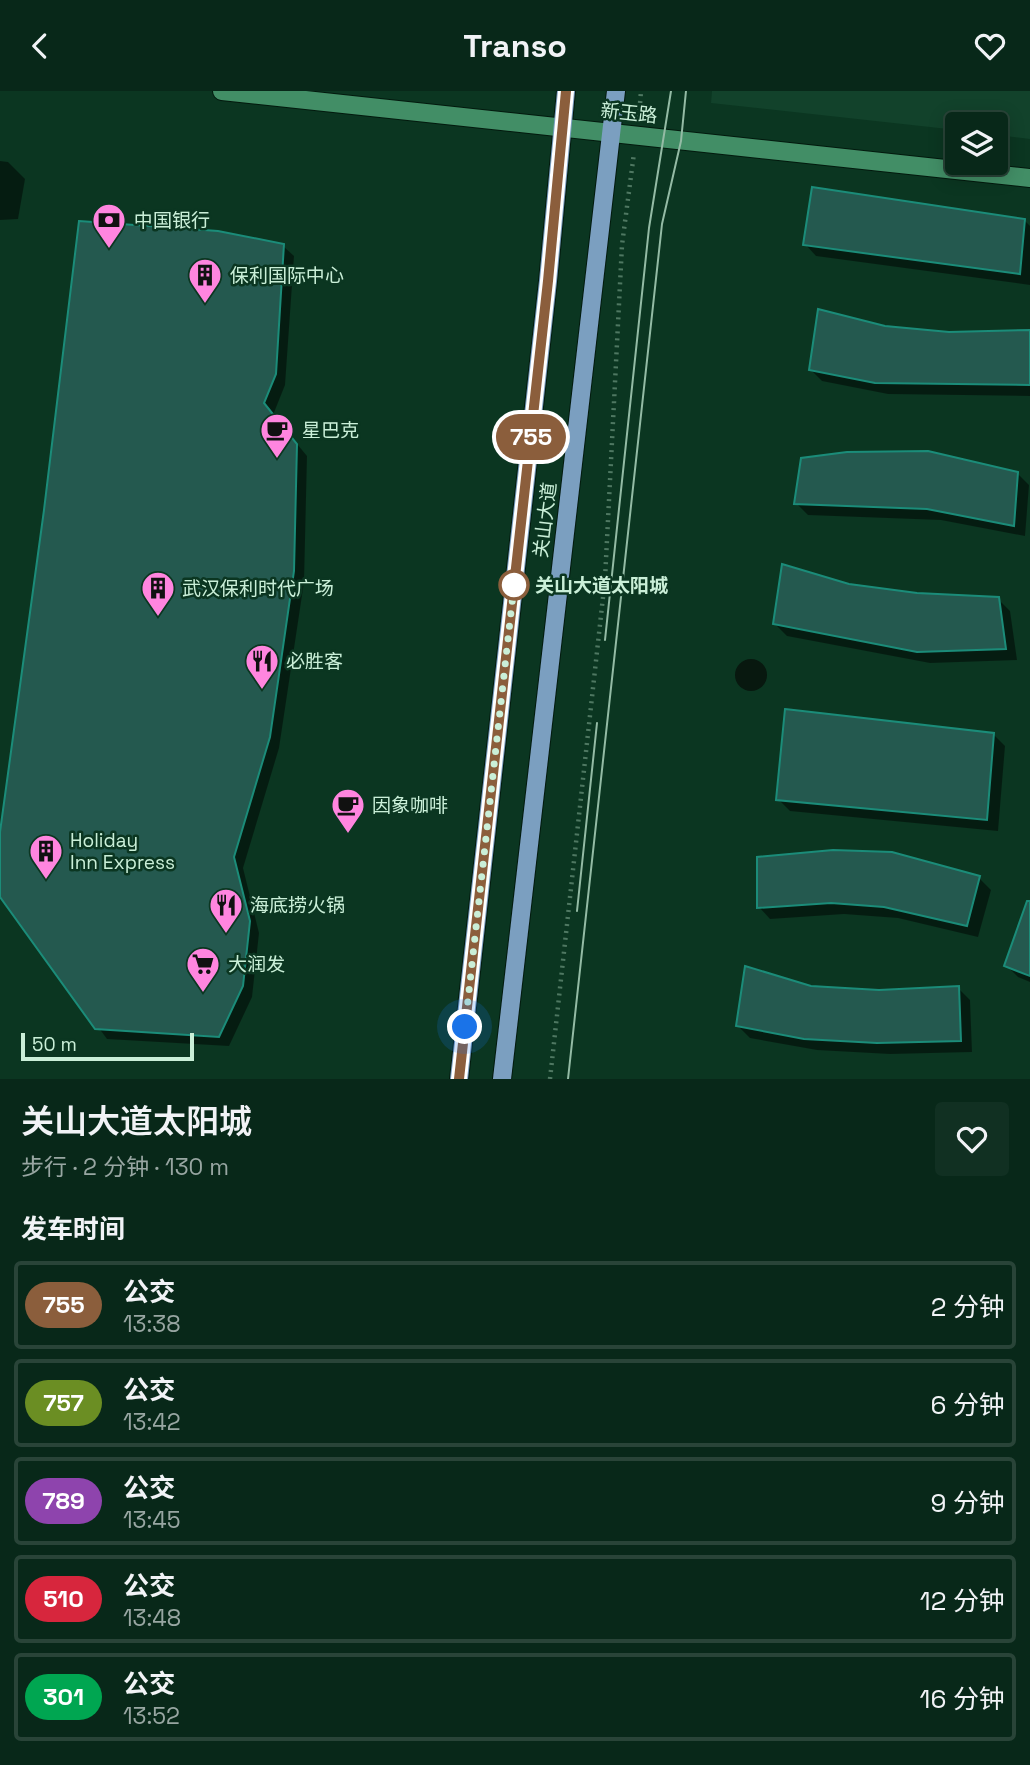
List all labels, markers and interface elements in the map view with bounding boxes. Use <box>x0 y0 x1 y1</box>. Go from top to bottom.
text: Transo <box>463 26 567 66</box>
icon: back <box>21 27 59 65</box>
icon: heart <box>971 27 1009 65</box>
street label: 新玉路 <box>599 98 659 128</box>
map controls <box>945 112 1008 175</box>
button: layers <box>945 112 1008 175</box>
bank icon: 中国银行 <box>90 201 128 250</box>
place label: 中国银行 <box>134 208 210 233</box>
building icon: 保利国际中心 <box>186 256 224 305</box>
place label: 保利国际中心 <box>230 263 344 288</box>
cafe icon: 星巴克 <box>258 411 296 460</box>
line badge: 755 <box>491 414 571 460</box>
place label: 星巴克 <box>302 418 359 443</box>
text: 755 <box>510 421 552 452</box>
street label: 关山大道 <box>528 481 562 559</box>
building icon: 武汉保利时代广场 <box>139 569 177 618</box>
marker: 关山大道太阳城 <box>499 570 529 600</box>
place label: 关山大道太阳城 <box>535 573 668 598</box>
place label: 武汉保利时代广场 <box>182 576 334 601</box>
restaurant icon: 必胜客 <box>243 642 281 691</box>
place label: 必胜客 <box>286 649 343 674</box>
cafe icon: 因象咖啡 <box>329 786 367 835</box>
place label: 因象咖啡 <box>372 793 448 818</box>
place label: Holiday Inn Express <box>70 828 175 875</box>
building icon: Holiday Inn Express <box>27 832 65 881</box>
restaurant icon: 海底捞火锅 <box>207 886 245 935</box>
place label: 海底捞火锅 <box>250 893 345 918</box>
supermarket icon: 大润发 <box>184 945 222 994</box>
place label: 大润发 <box>228 952 285 977</box>
your location <box>447 1009 482 1044</box>
scale bar <box>21 1030 194 1062</box>
text: 50 m <box>32 1032 77 1057</box>
text: 关山大道太阳城 <box>21 1101 252 1143</box>
button: heart <box>935 1102 1009 1176</box>
text: 步行 · 2 分钟 · 130 m <box>21 1152 229 1182</box>
text: 发车时间 <box>21 1212 125 1246</box>
text: 公交 <box>123 1275 175 1309</box>
text: 755 <box>42 1289 85 1320</box>
text: 2 分钟 <box>931 1290 1005 1324</box>
text: 13:38 <box>123 1309 181 1339</box>
text: 公交 <box>123 1373 175 1407</box>
text: 757 <box>43 1387 84 1418</box>
text: 6 分钟 <box>930 1388 1005 1422</box>
text: 13:42 <box>123 1407 181 1437</box>
text: 公交 <box>123 1471 175 1505</box>
text: 789 <box>42 1485 85 1516</box>
text: 9 分钟 <box>930 1486 1005 1520</box>
text: 13:45 <box>123 1505 180 1535</box>
text: 公交 <box>123 1569 175 1603</box>
text: 510 <box>43 1583 84 1614</box>
text: 12 分钟 <box>920 1584 1005 1618</box>
text: 13:48 <box>123 1603 181 1633</box>
text: 公交 <box>123 1667 175 1701</box>
text: 301 <box>43 1681 84 1712</box>
text: 16 分钟 <box>920 1682 1005 1716</box>
text: 13:52 <box>123 1701 180 1731</box>

